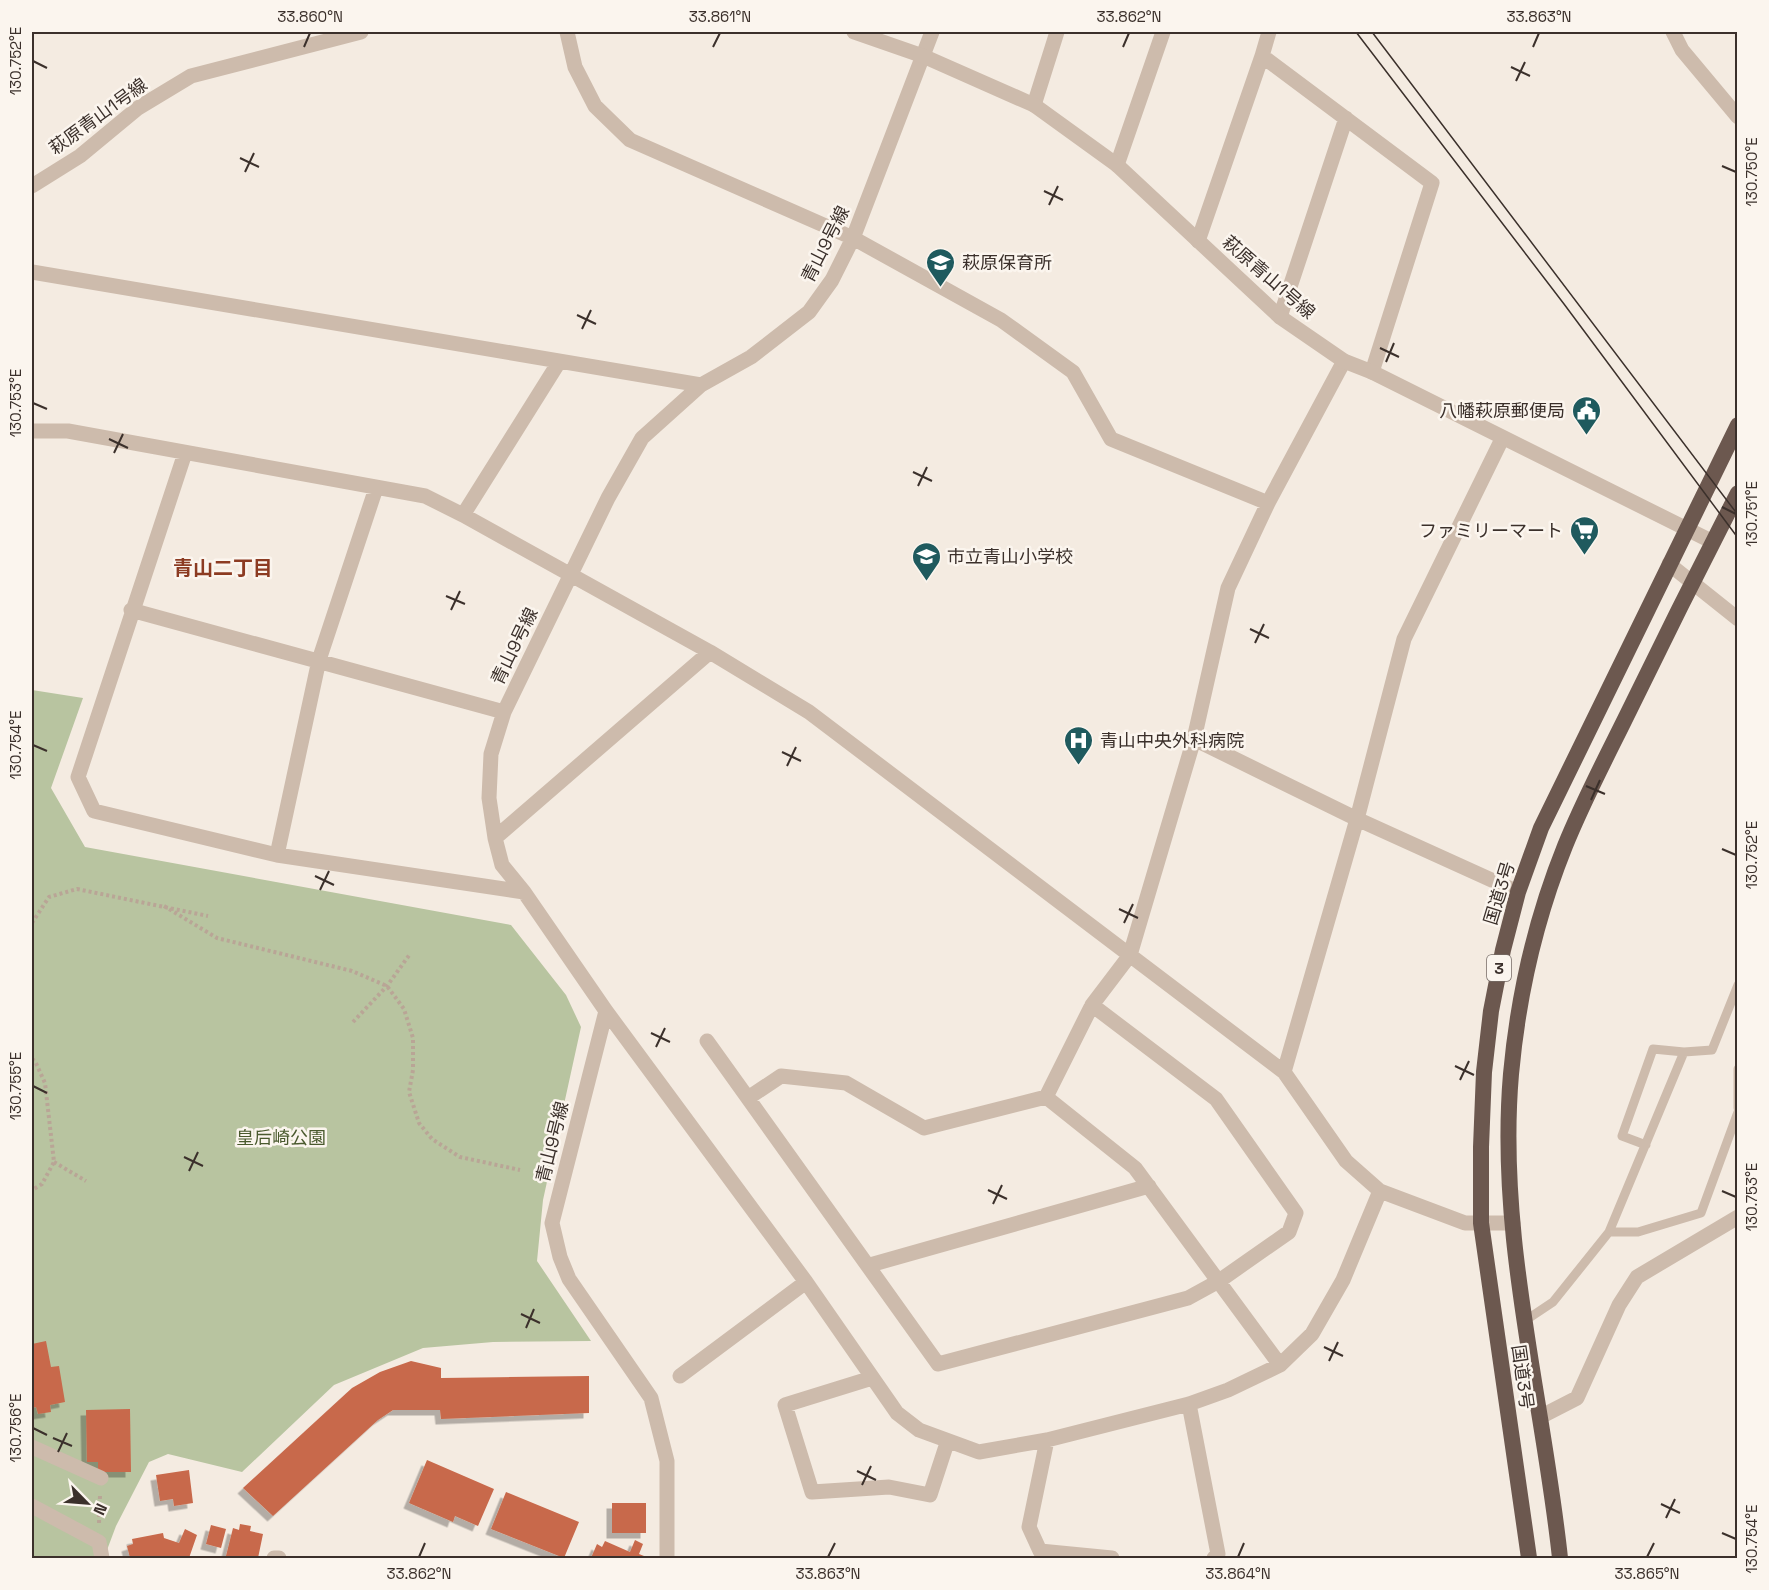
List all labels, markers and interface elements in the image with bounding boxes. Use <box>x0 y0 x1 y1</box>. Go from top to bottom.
text: 33.860°N <box>277 7 343 26</box>
text: 33.861°N <box>689 7 751 26</box>
text: 33.862°N <box>1096 7 1162 26</box>
text: 33.863°N <box>1506 7 1572 26</box>
text: 130.752°E <box>6 27 25 95</box>
street label: 萩原青山1号線 <box>45 73 151 159</box>
text: 130.750°E <box>1742 137 1761 207</box>
street label: 青山9号線 <box>796 202 854 286</box>
street label: 萩原青山1号線 <box>1218 230 1320 324</box>
school or university icon: 萩原保育所 <box>925 246 957 288</box>
place label: 萩原保育所 <box>962 251 1052 274</box>
text: 130.753°E <box>6 369 25 437</box>
public building icon: 八幡萩原郵便局 <box>1570 394 1602 436</box>
place label: 八幡萩原郵便局 <box>1439 399 1565 422</box>
text: 130.751°E <box>1742 481 1761 547</box>
supermarket icon: ファミリーマート <box>1568 514 1600 556</box>
place label: ファミリーマート <box>1419 519 1563 542</box>
school or university icon: 市立青山小学校 <box>910 540 942 582</box>
place label: 市立青山小学校 <box>947 545 1073 568</box>
district label: 青山二丁目 <box>173 555 273 581</box>
street label: 青山9号線 <box>485 604 543 688</box>
text: 130.754°E <box>6 711 25 779</box>
hospital icon: 青山中央外科病院 <box>1063 724 1095 766</box>
place label: 青山中央外科病院 <box>1100 729 1244 752</box>
text: 130.752°E <box>1742 821 1761 889</box>
street label: 国道3号 <box>1479 859 1519 927</box>
road number: 3 <box>1487 955 1511 981</box>
text: 130.755°E <box>6 1052 25 1120</box>
street label: 青山9号線 <box>531 1099 573 1185</box>
park label: 皇后崎公園 <box>236 1126 326 1149</box>
text: 130.753°E <box>1742 1163 1761 1231</box>
street label: 国道3号 <box>1507 1343 1539 1411</box>
text: 130.756°E <box>6 1394 25 1462</box>
north arrow <box>57 1473 117 1533</box>
text: N <box>88 1500 112 1518</box>
text: 130.754°E <box>1742 1505 1761 1573</box>
text: 33.862°N <box>386 1564 452 1583</box>
text: 33.863°N <box>795 1564 861 1583</box>
text: 33.864°N <box>1205 1564 1271 1583</box>
text: 33.865°N <box>1614 1564 1680 1583</box>

